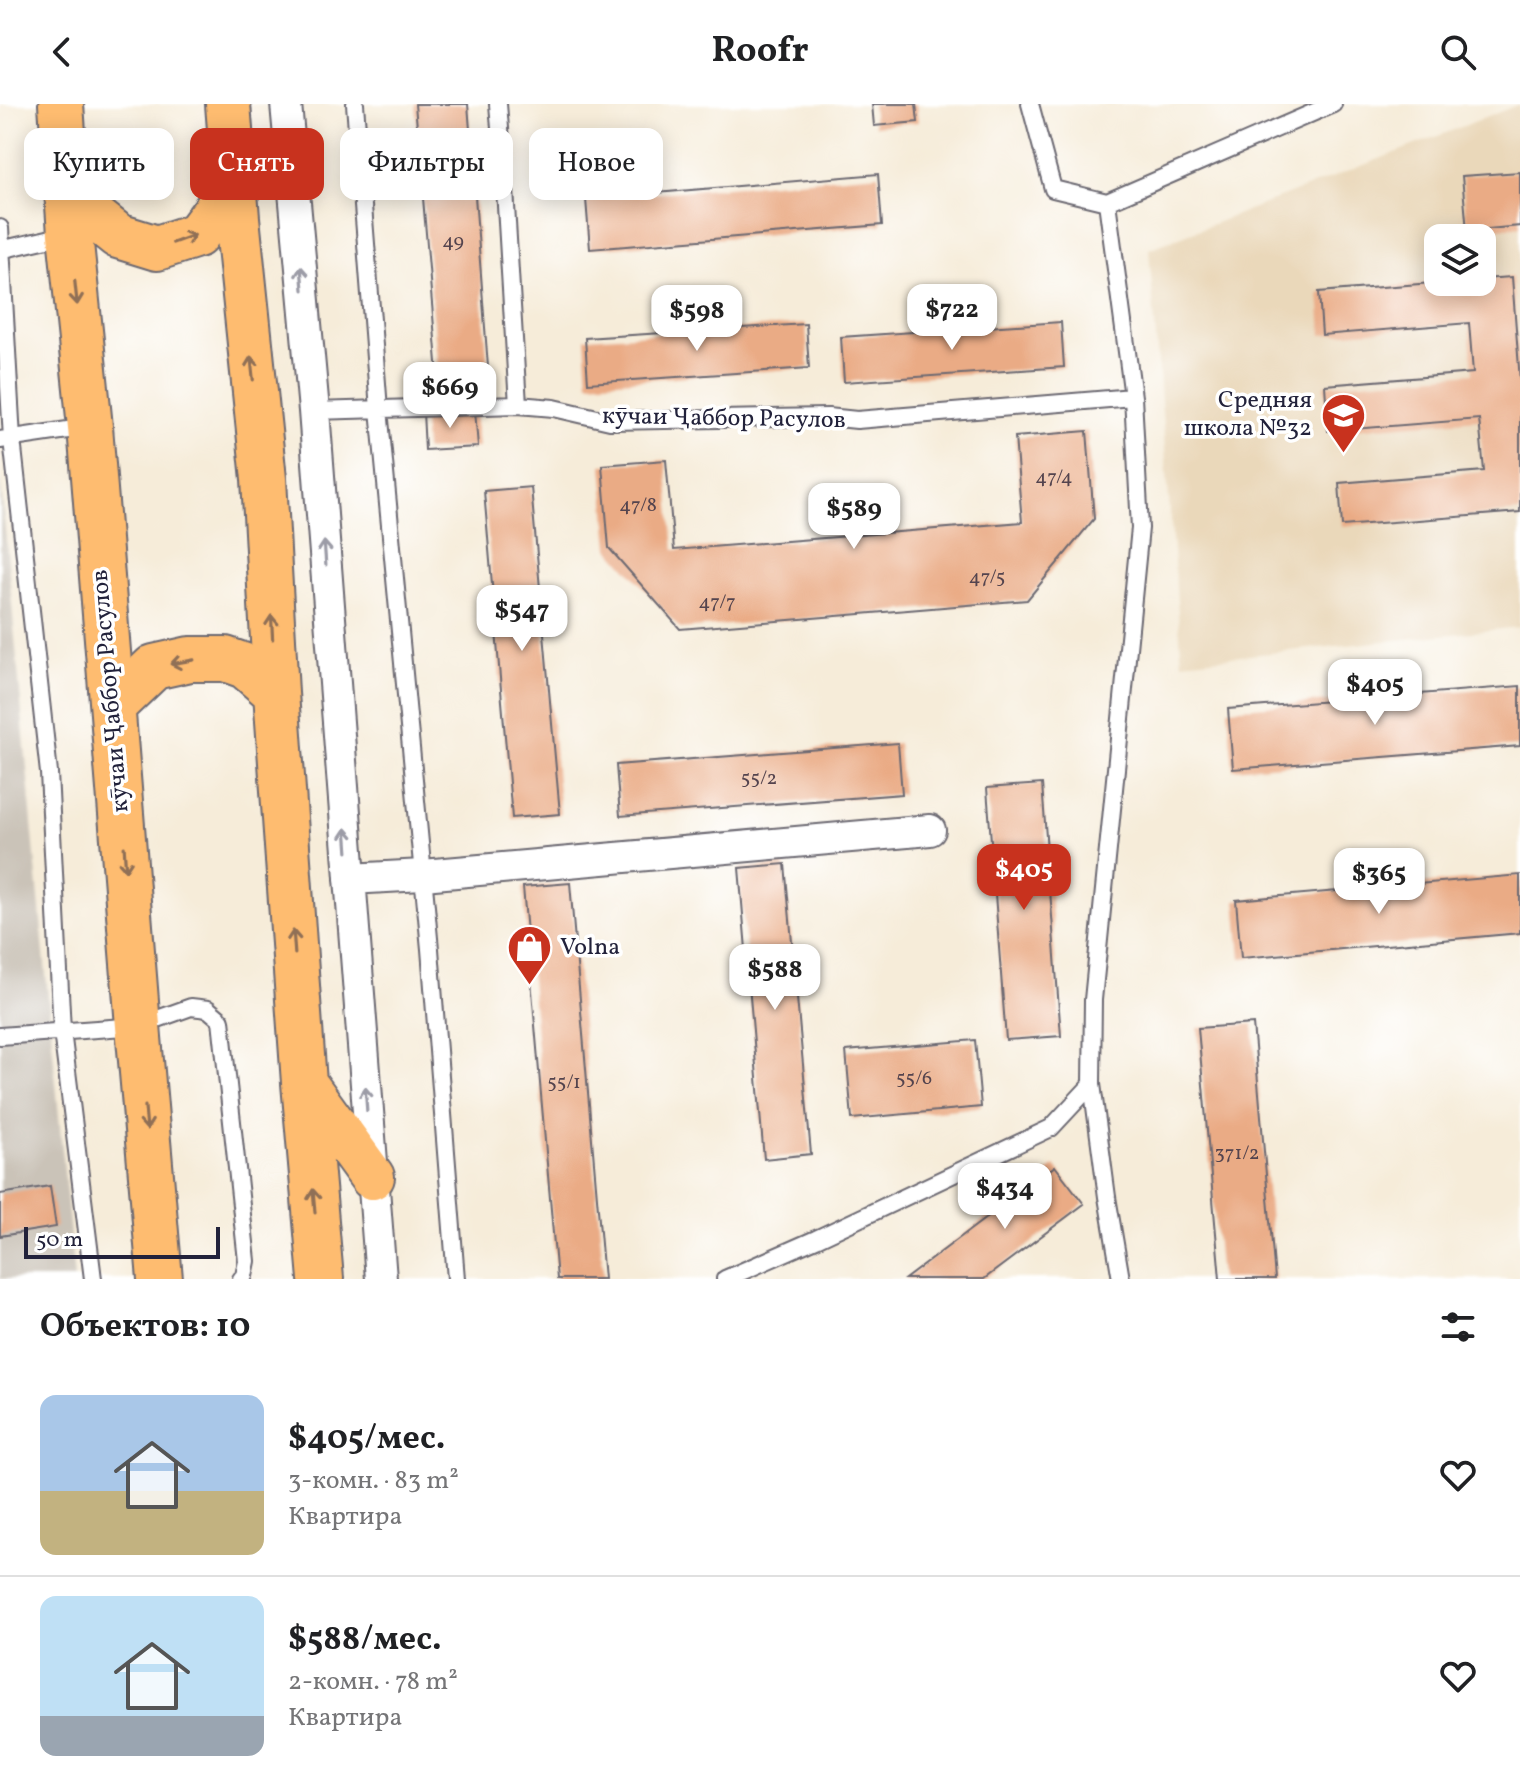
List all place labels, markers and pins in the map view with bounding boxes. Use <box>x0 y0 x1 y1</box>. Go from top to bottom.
pin: $722 <box>905 284 999 352</box>
pin: $598 <box>650 285 744 353</box>
pin: $669 <box>403 362 497 430</box>
place label: Средняя школа №32 <box>1184 384 1312 446</box>
school or university icon: Средняя школа №32 <box>1319 391 1367 454</box>
pin: $589 <box>807 483 901 551</box>
pin: $547 <box>475 585 569 653</box>
pin: $405 <box>1328 659 1422 727</box>
pin: $405 <box>977 844 1071 912</box>
pin: $365 <box>1332 848 1426 916</box>
shop icon: Volna <box>505 924 553 987</box>
place label: Volna <box>560 931 620 965</box>
pin: $588 <box>728 944 822 1012</box>
pin: $434 <box>958 1163 1052 1231</box>

